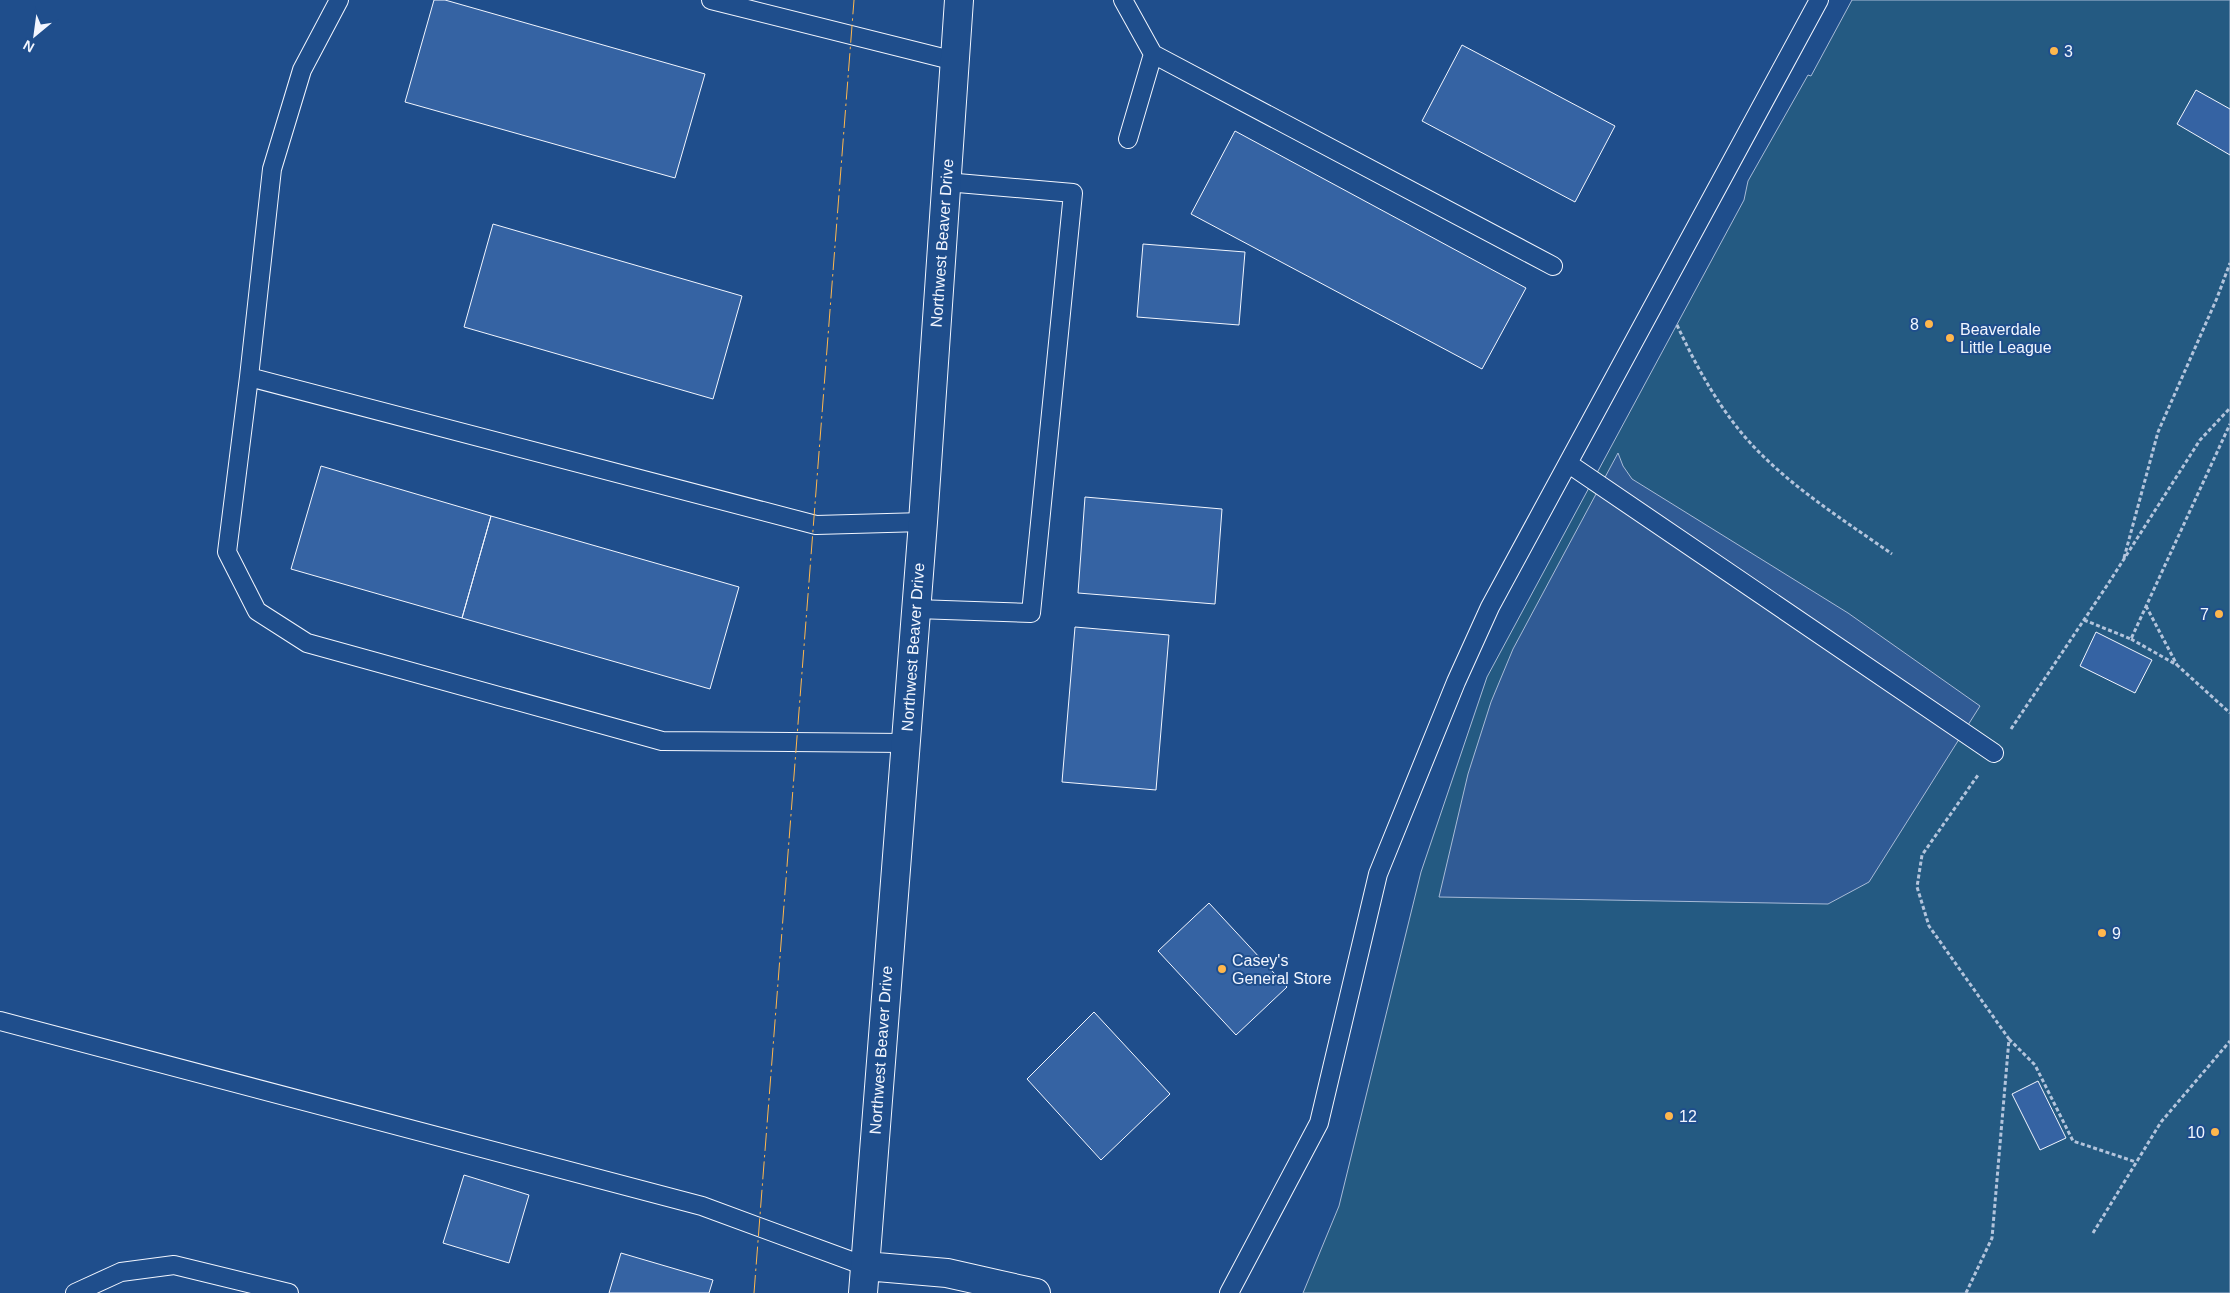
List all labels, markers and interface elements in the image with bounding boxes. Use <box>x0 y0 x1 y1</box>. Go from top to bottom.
north arrow <box>10 10 60 60</box>
text: N <box>20 37 37 56</box>
place label: 3 <box>2064 43 2073 60</box>
marker: 3 <box>2048 45 2060 57</box>
street label: Northwest Beaver Drive <box>928 158 956 328</box>
place label: 8 <box>1910 316 1919 333</box>
marker: 8 <box>1923 318 1935 330</box>
place label: Beaverdale Little League <box>1960 321 2052 356</box>
marker: Beaverdale Little League <box>1944 332 1956 344</box>
street label: Northwest Beaver Drive <box>899 562 927 732</box>
place label: 7 <box>2200 606 2209 623</box>
marker: 7 <box>2213 608 2225 620</box>
place label: 9 <box>2112 925 2121 942</box>
marker: 9 <box>2096 927 2108 939</box>
place label: Casey's General Store <box>1232 952 1332 987</box>
marker: Casey's General Store <box>1216 963 1228 975</box>
street label: Northwest Beaver Drive <box>867 965 895 1135</box>
place label: 12 <box>1679 1108 1697 1125</box>
marker: 12 <box>1663 1110 1675 1122</box>
place label: 10 <box>2187 1124 2205 1141</box>
marker: 10 <box>2209 1126 2221 1138</box>

